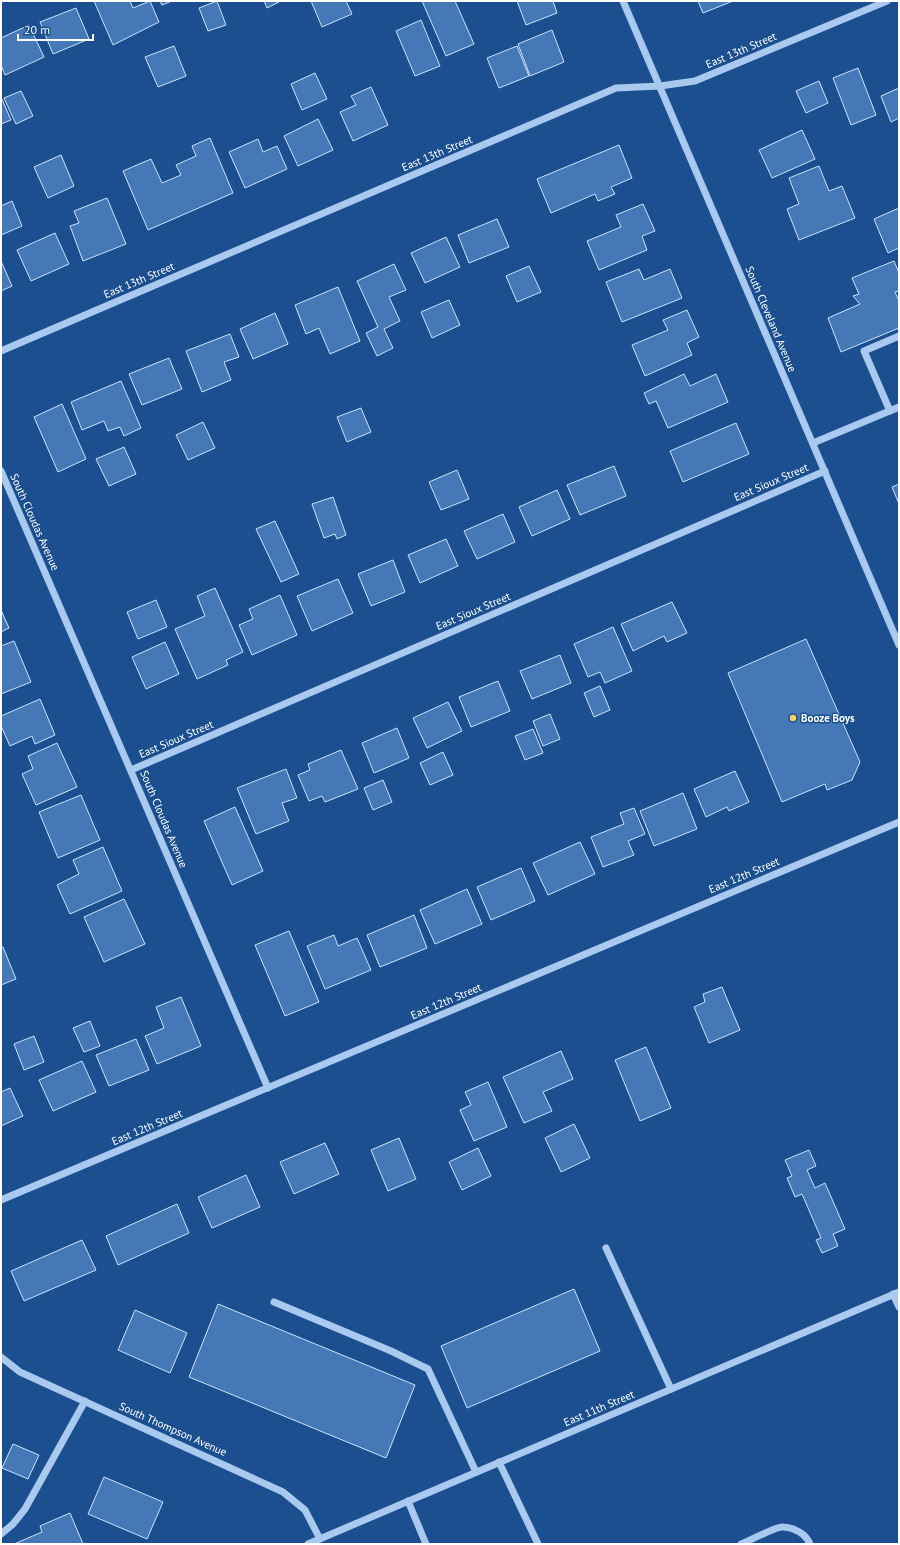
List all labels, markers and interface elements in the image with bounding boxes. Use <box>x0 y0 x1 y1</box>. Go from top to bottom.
scale bar <box>18 16 93 42</box>
text: 20 m <box>24 22 50 37</box>
street label: East 13th Street <box>704 29 779 71</box>
street label: East 13th Street <box>400 132 475 174</box>
street label: East 13th Street <box>102 259 177 301</box>
street label: South Cleveland Avenue <box>742 264 800 374</box>
street label: East Sioux Street <box>732 460 811 504</box>
street label: South Cloudas Avenue <box>7 471 63 573</box>
street label: East Sioux Street <box>434 589 513 633</box>
place label: Booze Boys <box>801 711 855 725</box>
marker: Booze Boys <box>788 713 798 723</box>
street label: East Sioux Street <box>137 717 216 761</box>
street label: South Cloudas Avenue <box>137 768 191 870</box>
street label: East 12th Street <box>707 854 782 896</box>
street label: East 12th Street <box>409 980 484 1022</box>
street label: East 12th Street <box>110 1106 185 1148</box>
street label: East 11th Street <box>562 1387 637 1429</box>
street label: South Thompson Avenue <box>117 1399 229 1459</box>

